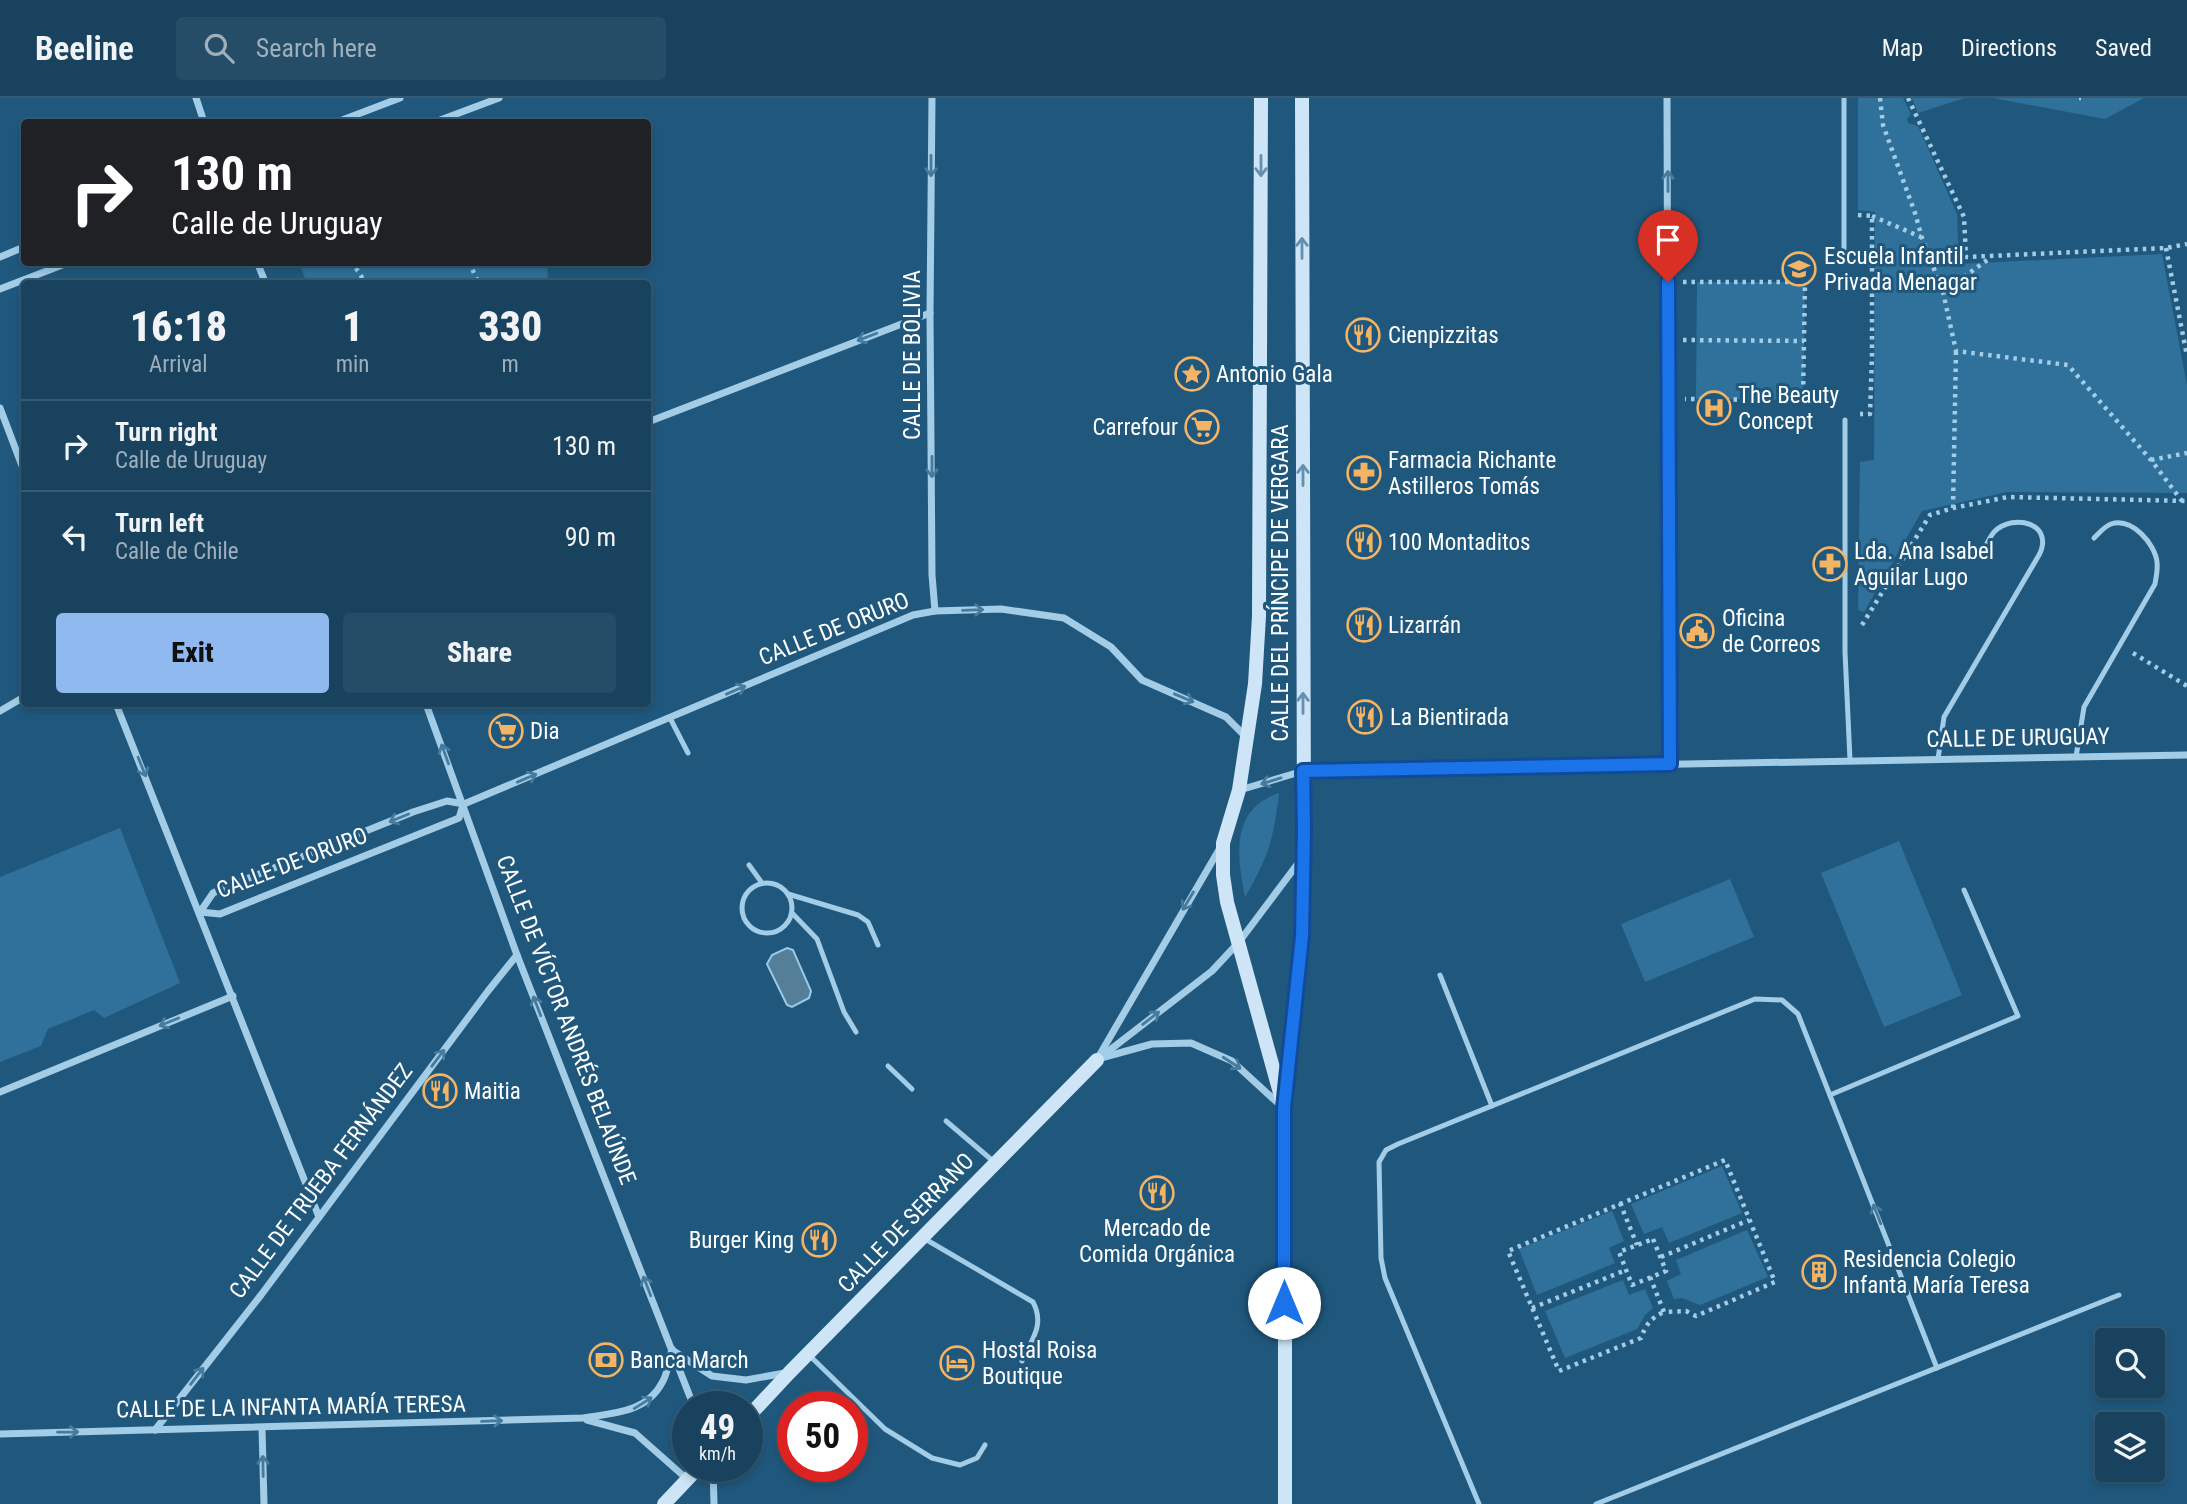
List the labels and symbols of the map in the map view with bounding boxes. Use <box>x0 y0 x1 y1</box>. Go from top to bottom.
one-way arrow <box>925 154 938 177</box>
one-way arrow <box>1254 154 1268 177</box>
one-way arrow <box>1661 170 1674 193</box>
pin <box>1638 210 1698 282</box>
one-way arrow <box>1295 237 1309 260</box>
place label: Escuela Infantil Privada Menagar <box>1824 243 1977 296</box>
school or university icon: Escuela Infantil Privada Menagar <box>1780 250 1818 288</box>
street label: CALLE DE BOLIVIA <box>899 270 926 440</box>
restaurant icon: Cienpizzitas <box>1344 316 1382 354</box>
place label: Cienpizzitas <box>1388 322 1499 349</box>
one-way arrow <box>856 332 878 345</box>
place icon: Antonio Gala <box>1173 355 1211 393</box>
place label: Antonio Gala <box>1216 361 1333 388</box>
place label: The Beauty Concept <box>1738 382 1839 435</box>
hospital icon: The Beauty Concept <box>1695 389 1733 427</box>
supermarket icon: Carrefour <box>1183 408 1221 446</box>
place label: Carrefour <box>1092 414 1178 441</box>
street label: CALLE DEL PRÍNCIPE DE VERGARA <box>1266 424 1294 742</box>
place label: Farmacia Richante Astilleros Tomás <box>1388 447 1556 500</box>
pharmacy icon: Farmacia Richante Astilleros Tomás <box>1345 454 1383 492</box>
one-way arrow <box>925 455 939 478</box>
one-way arrow <box>1296 464 1310 487</box>
restaurant icon: 100 Montaditos <box>1345 523 1383 561</box>
place label: 100 Montaditos <box>1388 529 1531 556</box>
place label: Lda. Ana Isabel Aguilar Lugo <box>1854 538 1994 591</box>
pharmacy icon: Lda. Ana Isabel Aguilar Lugo <box>1811 545 1849 583</box>
street label: CALLE DE ORURO <box>755 587 913 671</box>
one-way arrow <box>961 603 984 617</box>
place label: Oficina de Correos <box>1722 605 1821 658</box>
restaurant icon: Lizarrán <box>1345 606 1383 644</box>
place label: Lizarrán <box>1388 612 1461 639</box>
public building icon: Oficina de Correos <box>1678 612 1716 650</box>
one-way arrow <box>725 683 747 696</box>
one-way arrow <box>1296 692 1310 715</box>
one-way arrow <box>1173 693 1194 706</box>
restaurant icon: La Bientirada <box>1346 698 1384 736</box>
place label: La Bientirada <box>1390 704 1509 731</box>
supermarket icon: Dia <box>487 712 525 750</box>
place label: Dia <box>530 718 559 745</box>
street label: CALLE DE URUGUAY <box>1926 723 2110 753</box>
one-way arrow <box>438 743 450 765</box>
one-way arrow <box>136 755 149 777</box>
one-way arrow <box>515 771 537 784</box>
one-way arrow <box>1260 775 1282 788</box>
one-way arrow <box>388 812 410 825</box>
street label: CALLE DE ORURO <box>213 822 371 904</box>
street label: CALLE DE VÍCTOR ANDRÉS BELAÚNDE <box>491 851 642 1188</box>
one-way arrow <box>1181 891 1195 911</box>
one-way arrow <box>529 995 542 1017</box>
one-way arrow <box>1141 1010 1160 1025</box>
one-way arrow <box>159 1016 181 1029</box>
one-way arrow <box>430 1049 445 1068</box>
one-way arrow <box>1222 1056 1241 1071</box>
street label: CALLE DE TRUEBA FERNÁNDEZ <box>223 1058 418 1304</box>
restaurant icon: Maitia <box>421 1072 459 1110</box>
place label: Maitia <box>464 1078 521 1105</box>
street label: CALLE DE SERRANO <box>832 1147 980 1299</box>
restaurant icon: Mercado de Comida Orgánica <box>1138 1174 1176 1212</box>
one-way arrow <box>1869 1203 1882 1225</box>
place label: Mercado de Comida Orgánica <box>1079 1215 1235 1268</box>
restaurant icon: Burger King <box>800 1221 838 1259</box>
place label: Burger King <box>689 1227 794 1254</box>
place label: Residencia Colegio Infanta María Teresa <box>1843 1246 2030 1299</box>
building icon: Residencia Colegio Infanta María Teresa <box>1800 1253 1838 1291</box>
position arrow <box>1247 1266 1321 1340</box>
one-way arrow <box>639 1275 652 1297</box>
place label: Hostal Roisa Boutique <box>982 1337 1097 1390</box>
bank icon: Banca March <box>587 1341 625 1379</box>
hotel icon: Hostal Roisa Boutique <box>938 1344 976 1382</box>
place label: Banca March <box>630 1347 749 1374</box>
one-way arrow <box>190 1368 205 1386</box>
street label: CALLE DE LA INFANTA MARÍA TERESA <box>116 1389 466 1424</box>
speed limit sign: 50 <box>777 1391 868 1482</box>
one-way arrow <box>633 1395 652 1410</box>
one-way arrow <box>480 1415 503 1428</box>
one-way arrow <box>56 1425 79 1439</box>
one-way arrow <box>257 1455 270 1478</box>

